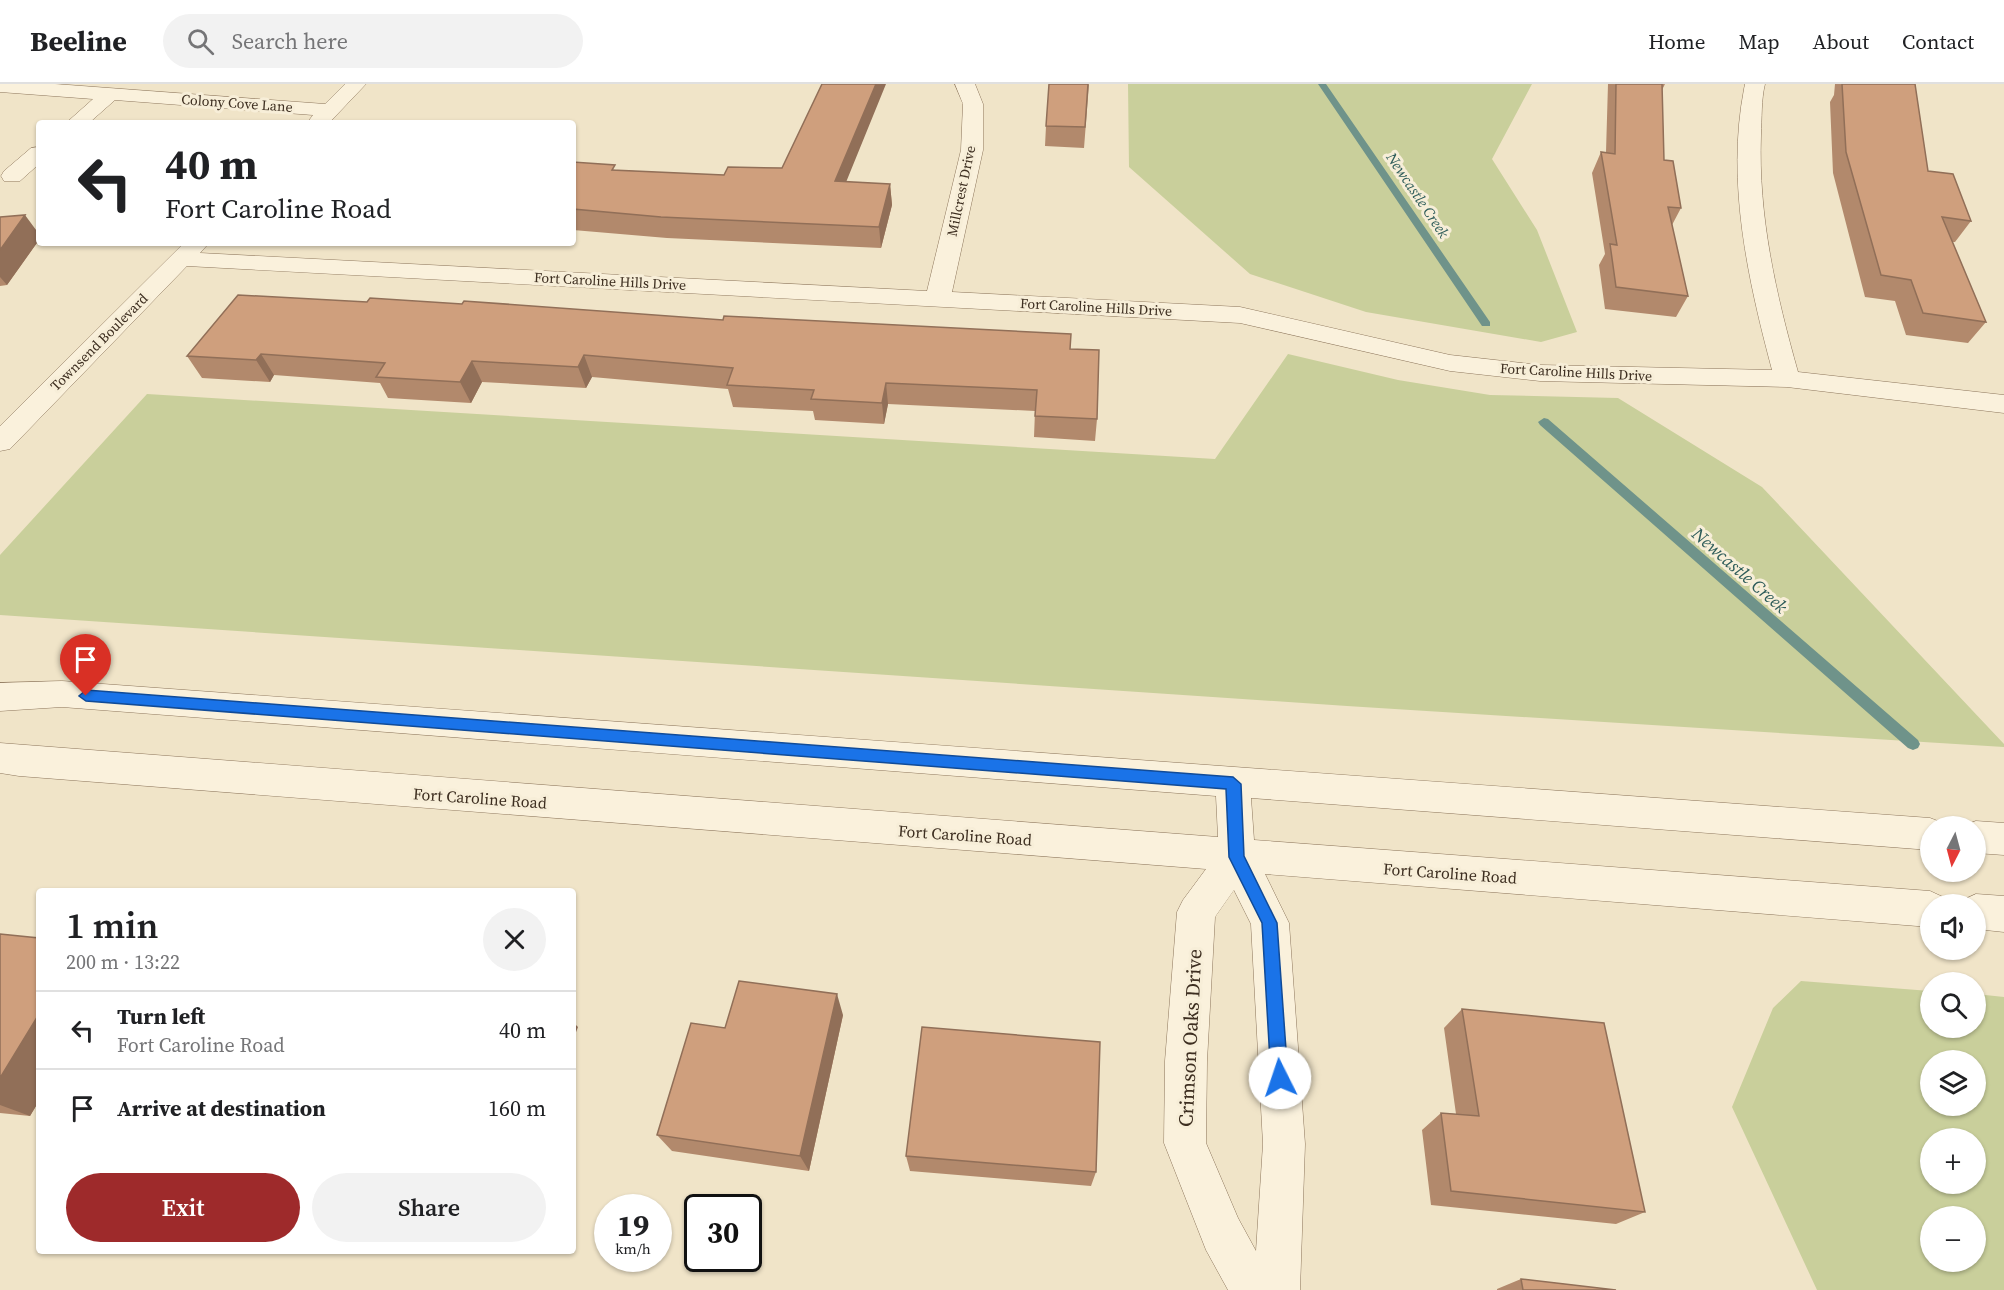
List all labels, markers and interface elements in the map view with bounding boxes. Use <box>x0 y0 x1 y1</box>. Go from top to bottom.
search box <box>163 14 583 68</box>
text: Beeline <box>30 22 127 60</box>
icon: search <box>184 25 217 58</box>
text: Search here <box>232 26 348 56</box>
text: Home <box>1648 27 1706 56</box>
text: Map <box>1739 27 1780 56</box>
text: About <box>1813 27 1869 56</box>
text: Contact <box>1902 27 1974 56</box>
street label: Colony Cove Lane <box>181 89 293 117</box>
text: 40 m <box>165 135 258 193</box>
icon: left <box>66 144 144 222</box>
street label: Millcrest Drive <box>942 144 980 238</box>
water label: Newcastle Creek <box>1381 147 1455 243</box>
text: Fort Caroline Road <box>165 190 391 227</box>
street label: Fort Caroline Hills Drive <box>533 267 687 295</box>
street label: Townsend Boulevard <box>46 289 152 395</box>
street label: Fort Caroline Hills Drive <box>1019 293 1173 321</box>
street label: Fort Caroline Hills Drive <box>1499 358 1653 386</box>
water label: Newcastle Creek <box>1686 521 1794 619</box>
pin <box>60 634 111 696</box>
icon: arrive <box>69 643 102 676</box>
street label: Fort Caroline Road <box>412 782 548 814</box>
north arrow <box>1920 816 1986 882</box>
map controls <box>1920 816 1986 1272</box>
street label: Fort Caroline Road <box>897 819 1033 851</box>
street label: Fort Caroline Road <box>1382 857 1518 889</box>
button: sound <box>1920 894 1986 960</box>
text: 1 min <box>66 901 158 950</box>
button: close <box>483 908 546 971</box>
text: 200 m · 13:22 <box>66 948 180 976</box>
street label: Crimson Oaks Drive <box>1171 948 1209 1128</box>
button: search <box>1920 972 1986 1038</box>
text: Turn left <box>117 1001 205 1031</box>
icon: left <box>66 1014 99 1047</box>
text: 40 m <box>499 1015 546 1045</box>
text: Fort Caroline Road <box>117 1031 285 1059</box>
position arrow <box>1248 1046 1312 1110</box>
button: layers <box>1920 1050 1986 1116</box>
icon: arrive <box>66 1092 99 1125</box>
text: Arrive at destination <box>117 1093 326 1123</box>
text: 160 m <box>488 1093 546 1123</box>
button: + <box>1920 1128 1986 1194</box>
button: Exit <box>66 1173 300 1242</box>
button: Share <box>312 1173 546 1242</box>
speed limit sign: 30 <box>684 1194 762 1272</box>
text: 19 <box>617 1205 649 1246</box>
button: − <box>1920 1206 1986 1272</box>
text: km/h <box>615 1238 651 1259</box>

